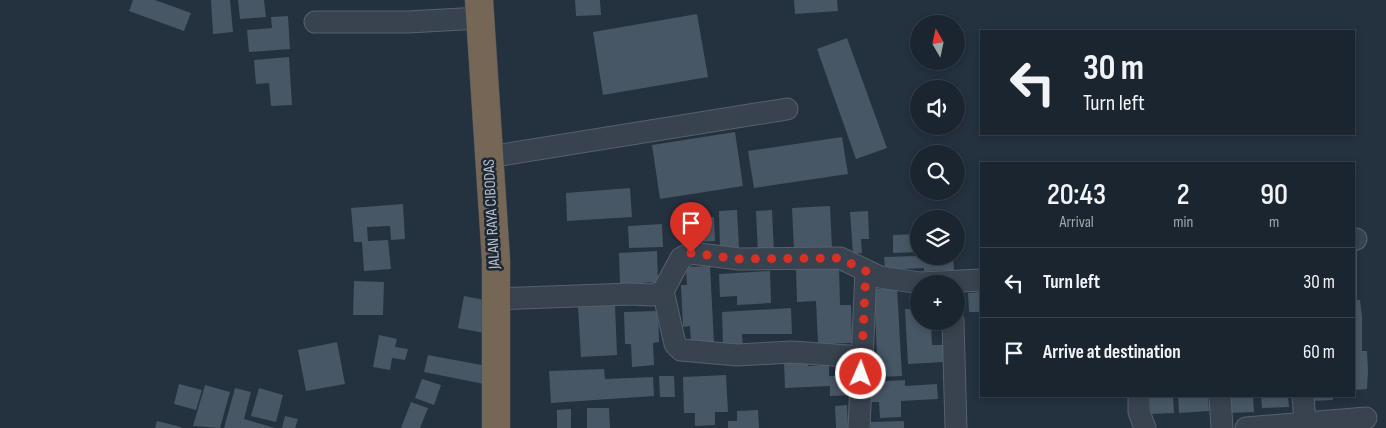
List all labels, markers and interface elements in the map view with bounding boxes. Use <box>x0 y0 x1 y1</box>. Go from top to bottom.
north arrow <box>910 15 965 70</box>
map controls <box>910 15 965 330</box>
text: 30 m <box>1083 47 1144 90</box>
icon: left <box>1000 50 1065 115</box>
button: sound <box>910 80 965 135</box>
text: Turn left <box>1083 90 1145 117</box>
button: search <box>910 145 965 200</box>
street label: JALAN RAYA CIBODAS <box>480 158 504 270</box>
text: 20:43 <box>1047 177 1106 213</box>
text: 2 <box>1177 177 1190 213</box>
text: 90 <box>1260 177 1288 213</box>
pin <box>670 202 712 253</box>
icon: arrive <box>677 209 705 237</box>
button: layers <box>910 210 965 265</box>
text: Arrival <box>1059 213 1094 232</box>
text: min <box>1173 213 1193 232</box>
text: m <box>1269 213 1279 232</box>
icon: left <box>1000 269 1028 297</box>
text: Turn left <box>1043 271 1100 294</box>
text: 30 m <box>1303 271 1335 294</box>
button: + <box>910 275 965 330</box>
icon: arrive <box>1000 339 1028 367</box>
text: Arrive at destination <box>1043 341 1181 364</box>
text: 60 m <box>1303 341 1335 364</box>
position arrow <box>834 347 886 399</box>

